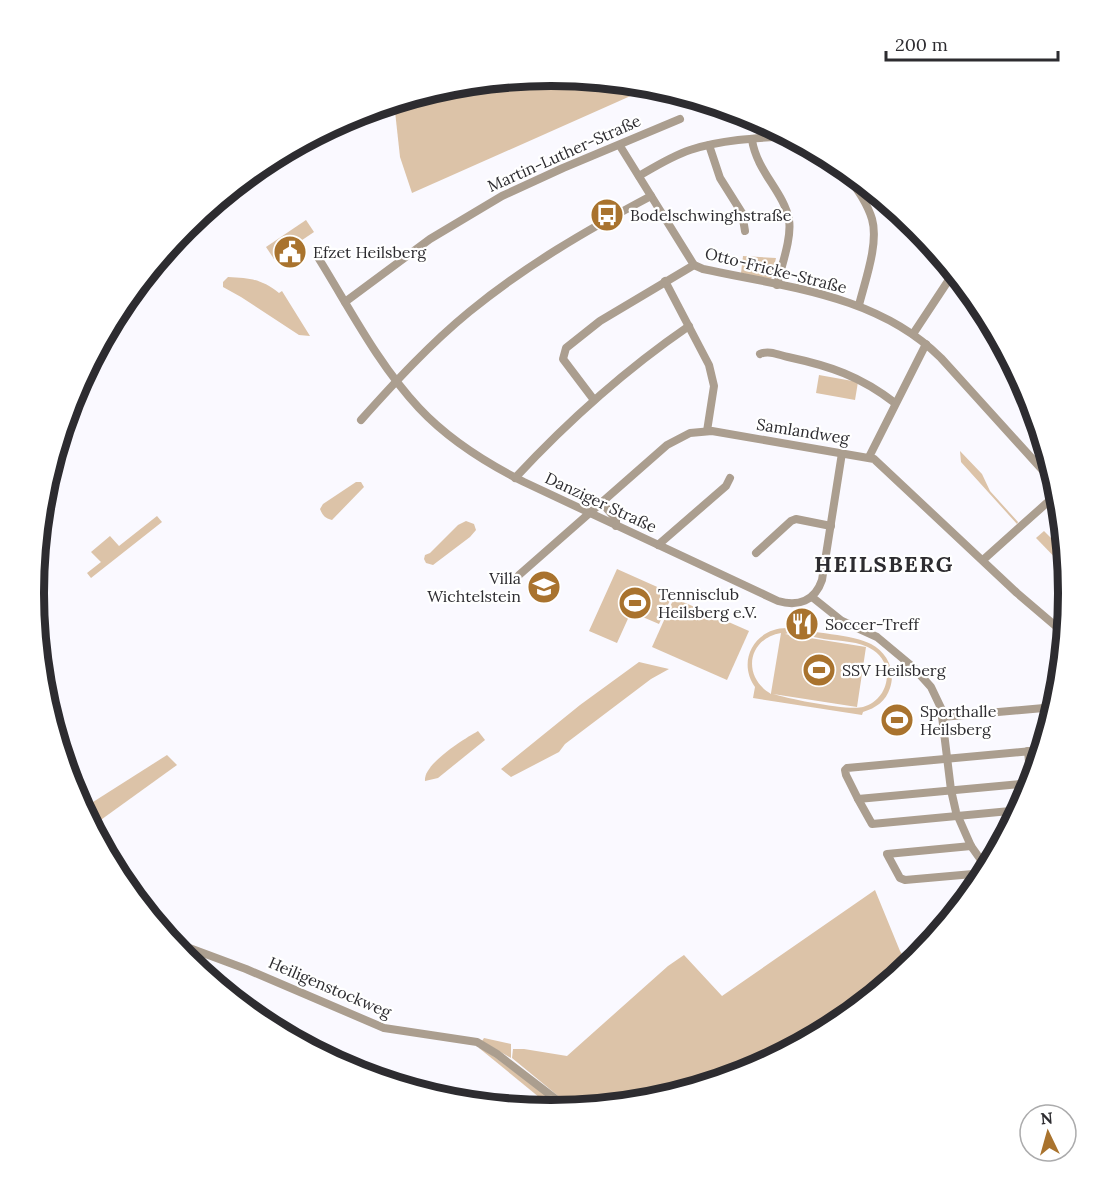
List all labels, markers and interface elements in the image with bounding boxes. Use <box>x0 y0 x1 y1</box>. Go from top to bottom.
scale bar <box>886 24 1058 62</box>
text: 200 m <box>895 33 948 56</box>
street label: Martin-Luther-Straße <box>484 110 644 196</box>
bus stop icon: Bodelschwinghstraße <box>589 197 625 233</box>
place label: Bodelschwinghstraße <box>630 205 792 225</box>
public building icon: Efzet Heilsberg <box>272 234 308 270</box>
place label: Efzet Heilsberg <box>313 242 427 262</box>
street label: Otto-Fricke-Straße <box>703 243 849 297</box>
street label: Samlandweg <box>755 414 852 448</box>
street label: Danziger Straße <box>542 467 660 537</box>
district label: HEILSBERG <box>814 550 954 578</box>
place label: Villa Wichtelstein <box>427 568 521 606</box>
school or university icon: Villa Wichtelstein <box>526 569 562 605</box>
place label: Tennisclub Heilsberg e.V. <box>658 584 757 622</box>
sports icon: Tennisclub Heilsberg e.V. <box>617 585 653 621</box>
restaurant icon: Soccer-Treff <box>784 606 820 642</box>
place label: Soccer-Treff <box>825 614 921 634</box>
sports icon: SSV Heilsberg <box>801 652 837 688</box>
place label: SSV Heilsberg <box>842 660 947 680</box>
place label: Sporthalle Heilsberg <box>920 701 997 739</box>
sports icon: Sporthalle Heilsberg <box>879 702 915 738</box>
street label: Heiligenstockweg <box>266 952 395 1022</box>
north arrow <box>1018 1103 1078 1163</box>
text: N <box>1040 1108 1054 1129</box>

